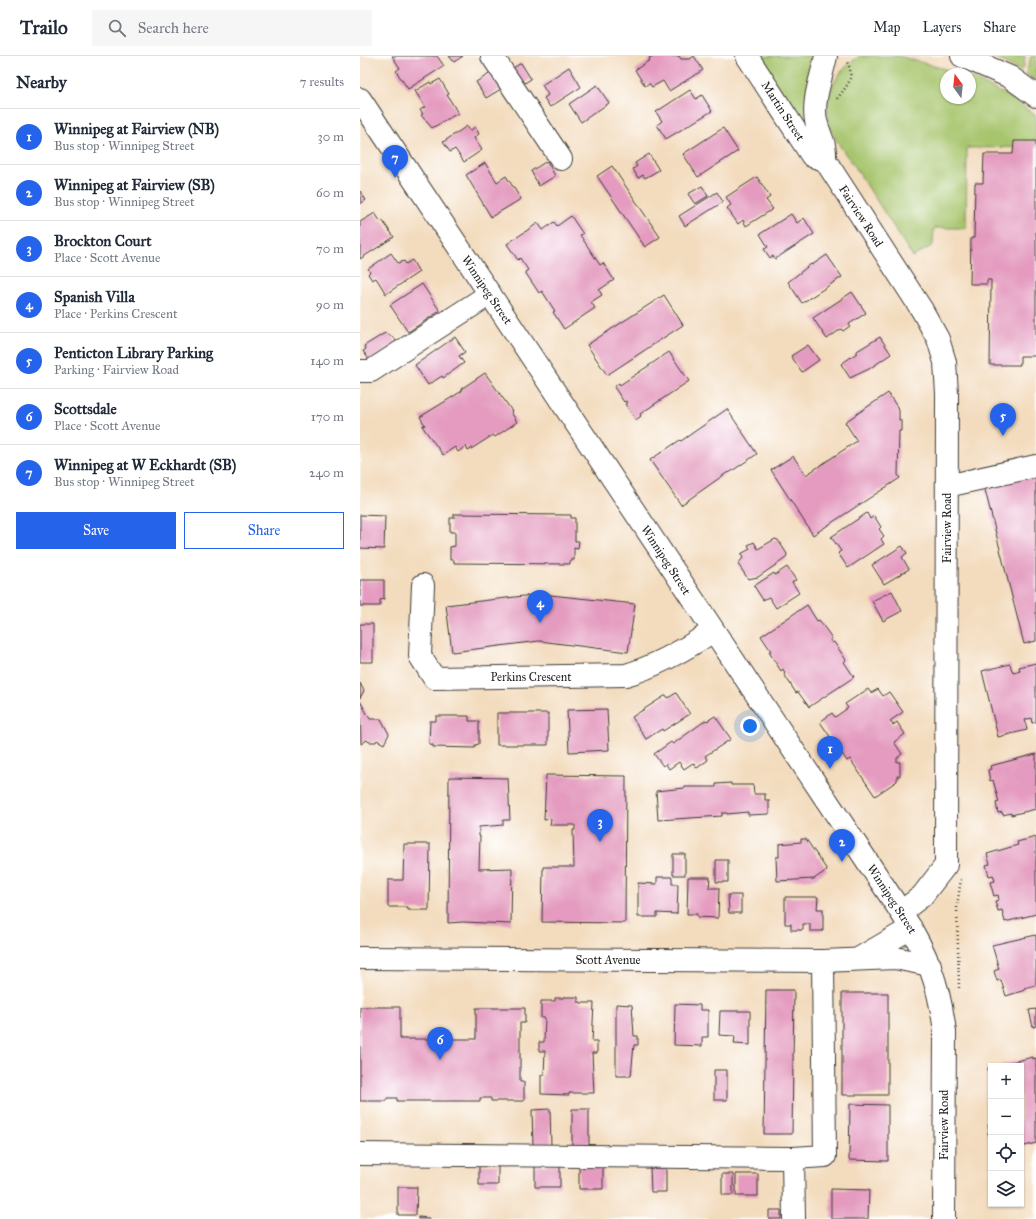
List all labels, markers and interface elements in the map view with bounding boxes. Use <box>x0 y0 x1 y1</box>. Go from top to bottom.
search box <box>92 10 372 46</box>
text: Trailo <box>20 16 68 39</box>
icon: search <box>106 17 128 39</box>
text: Search here <box>138 19 209 37</box>
text: Map <box>873 19 901 36</box>
text: Layers <box>923 19 961 36</box>
text: Share <box>983 19 1016 36</box>
north arrow <box>940 68 976 104</box>
text: Nearby <box>16 72 67 93</box>
text: 7 results <box>300 74 344 90</box>
street label: Martin Street <box>759 79 808 144</box>
text: Winnipeg at Fairview (NB) <box>54 120 219 138</box>
text: 1 <box>26 129 32 145</box>
text: 30 m <box>318 129 344 145</box>
text: Bus stop · Winnipeg Street <box>54 138 195 154</box>
pin: 7 <box>382 145 408 178</box>
text: Winnipeg at Fairview (SB) <box>54 176 215 194</box>
street label: Fairview Road <box>836 183 886 249</box>
text: 2 <box>26 185 32 201</box>
text: 60 m <box>316 185 344 201</box>
text: Bus stop · Winnipeg Street <box>54 194 195 210</box>
text: Brockton Court <box>54 232 152 250</box>
text: 3 <box>26 241 32 257</box>
text: 70 m <box>316 241 344 257</box>
text: Place · Scott Avenue <box>54 250 160 266</box>
street label: Winnipeg Street <box>458 253 516 328</box>
text: Spanish Villa <box>54 288 135 306</box>
text: 4 <box>25 297 33 313</box>
text: 90 m <box>316 297 344 313</box>
text: Place · Perkins Crescent <box>54 306 178 322</box>
text: Penticton Library Parking <box>54 344 213 362</box>
text: 5 <box>26 353 32 369</box>
text: 140 m <box>310 353 344 369</box>
text: Parking · Fairview Road <box>54 362 179 378</box>
text: Scottsdale <box>54 400 117 418</box>
pin: 5 <box>990 403 1016 436</box>
text: 6 <box>26 409 32 425</box>
text: 170 m <box>311 409 344 425</box>
text: Place · Scott Avenue <box>54 418 160 434</box>
text: Winnipeg at W Eckhardt (SB) <box>54 456 236 474</box>
text: 7 <box>26 465 32 481</box>
text: 240 m <box>309 465 344 481</box>
text: Bus stop · Winnipeg Street <box>54 474 195 490</box>
street label: Fairview Road <box>940 493 954 563</box>
button: Save <box>16 512 176 549</box>
button: Share <box>184 512 344 549</box>
street label: Winnipeg Street <box>638 523 694 599</box>
pin: 4 <box>527 590 553 623</box>
street label: Perkins Crescent <box>490 670 572 684</box>
your location <box>740 716 760 736</box>
pin: 1 <box>817 736 843 769</box>
pin: 3 <box>587 809 613 842</box>
pin: 2 <box>829 829 855 862</box>
street label: Winnipeg Street <box>864 862 920 938</box>
street label: Scott Avenue <box>575 953 641 967</box>
pin: 6 <box>427 1027 453 1060</box>
map controls <box>988 1063 1024 1207</box>
button: + <box>988 1063 1024 1099</box>
street label: Fairview Road <box>937 1090 951 1160</box>
button: − <box>988 1099 1024 1135</box>
button: locate <box>988 1135 1024 1171</box>
button: layers <box>988 1171 1024 1207</box>

